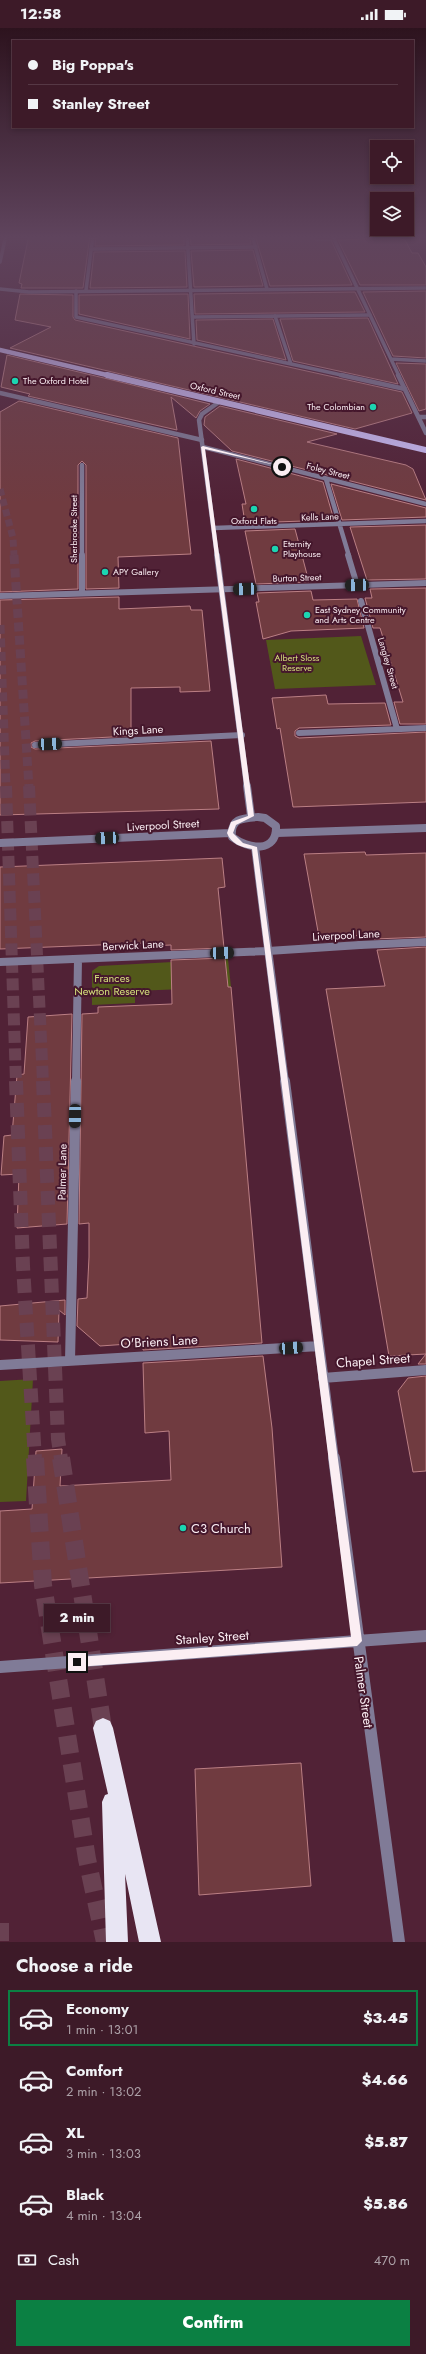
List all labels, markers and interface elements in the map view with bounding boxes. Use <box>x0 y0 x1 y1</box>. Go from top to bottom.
text: 12:58 <box>20 3 61 25</box>
text: Big Poppa's <box>52 54 134 76</box>
text: Stanley Street <box>52 93 150 115</box>
map controls <box>370 140 414 236</box>
button: locate <box>370 140 414 184</box>
button: layers <box>370 192 414 236</box>
place label: The Oxford Hotel <box>23 374 89 387</box>
marker: The Oxford Hotel <box>10 376 20 386</box>
street label: Oxford Street <box>189 378 242 403</box>
place label: The Colombian <box>307 400 365 413</box>
marker: The Colombian <box>368 402 378 412</box>
route start <box>273 458 291 476</box>
street label: Foley Street <box>305 459 352 482</box>
street label: Sherbrooke Street <box>67 494 80 563</box>
marker: Oxford Flats <box>249 504 259 514</box>
street label: Kells Lane <box>301 509 339 524</box>
place label: Oxford Flats <box>231 514 277 527</box>
place label: Eternity Playhouse <box>283 537 321 560</box>
marker: Eternity Playhouse <box>270 544 280 554</box>
place label: APY Gallery <box>113 565 159 578</box>
marker: APY Gallery <box>100 567 110 577</box>
street label: Burton Street <box>272 570 322 585</box>
car <box>345 579 369 591</box>
car <box>233 583 257 595</box>
place label: East Sydney Community and Arts Centre <box>315 603 406 626</box>
marker: East Sydney Community and Arts Centre <box>302 610 312 620</box>
street label: Langley Street <box>375 636 402 691</box>
park label: Albert Sloss Reserve <box>275 651 320 674</box>
street label: Kings Lane <box>112 721 164 739</box>
car <box>38 737 62 751</box>
street label: Liverpool Street <box>126 815 200 835</box>
car <box>95 831 119 845</box>
street label: Liverpool Lane <box>312 925 381 945</box>
street label: Berwick Lane <box>102 935 164 955</box>
car <box>210 947 234 959</box>
park label: Frances Newton Reserve <box>74 970 150 999</box>
car <box>69 1104 81 1128</box>
street label: Palmer Lane <box>54 1143 70 1200</box>
street label: O'Briens Lane <box>120 1330 198 1353</box>
car <box>279 1341 303 1355</box>
street label: Chapel Street <box>335 1348 411 1373</box>
place label: C3 Church <box>191 1519 251 1538</box>
marker: C3 Church <box>178 1523 188 1533</box>
callout: 2 min <box>44 1604 110 1632</box>
text: 2 min <box>60 1608 94 1627</box>
street label: Stanley Street <box>175 1625 250 1650</box>
route end <box>68 1653 86 1671</box>
street label: Palmer Street <box>349 1655 378 1730</box>
text: Choose a ride <box>16 1953 133 1979</box>
text: Economy <box>66 1998 129 2020</box>
icon: car <box>18 2000 54 2036</box>
text: $3.45 <box>363 2007 408 2029</box>
text: 1 min · 13:01 <box>66 2020 138 2039</box>
text: Comfort <box>66 2060 123 2082</box>
icon: car <box>18 2062 54 2098</box>
text: $4.66 <box>362 2069 408 2091</box>
text: 2 min · 13:02 <box>66 2082 141 2101</box>
text: XL <box>66 2122 84 2144</box>
icon: car <box>18 2124 54 2160</box>
text: $5.87 <box>365 2131 408 2153</box>
text: 3 min · 13:03 <box>66 2144 141 2163</box>
text: Black <box>66 2184 104 2206</box>
icon: car <box>18 2186 54 2222</box>
text: $5.86 <box>363 2193 408 2215</box>
text: 4 min · 13:04 <box>66 2206 142 2225</box>
icon: cash <box>16 2249 38 2271</box>
text: Cash <box>48 2249 79 2271</box>
text: 470 m <box>374 2251 410 2270</box>
button: Confirm <box>16 2300 410 2346</box>

